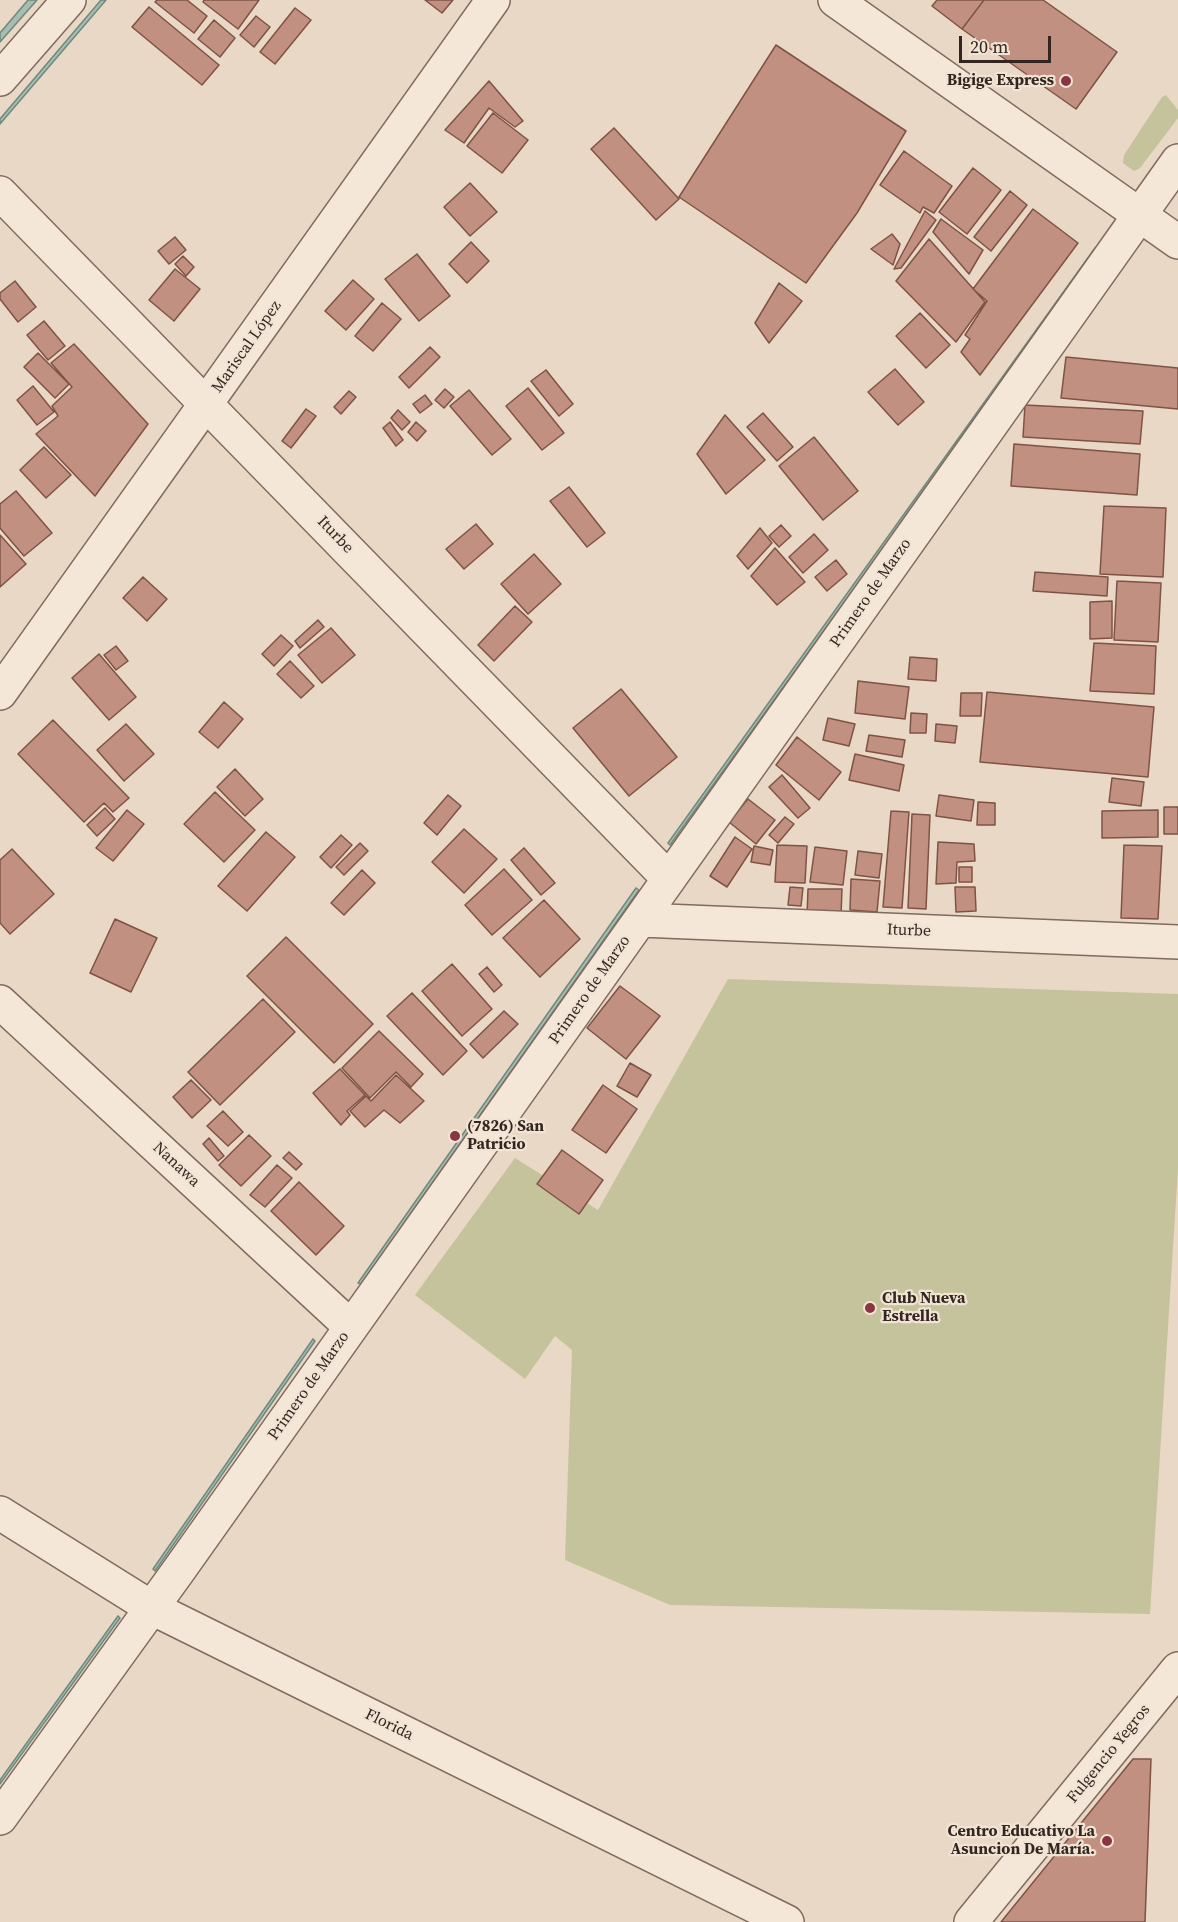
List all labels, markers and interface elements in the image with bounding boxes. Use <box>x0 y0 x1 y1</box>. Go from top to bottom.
scale bar <box>962 24 1054 62</box>
text: 20 m <box>970 34 1008 59</box>
place label: Bigige Express <box>947 71 1054 91</box>
marker: Bigige Express <box>1059 74 1073 88</box>
street label: Mariscal López <box>208 297 286 397</box>
street label: Iturbe <box>313 512 357 558</box>
street label: Primero de Marzo <box>826 535 916 651</box>
street label: Iturbe <box>887 921 931 941</box>
street label: Primero de Marzo <box>545 932 635 1048</box>
place label: (7826) San Patricio <box>467 1117 544 1155</box>
marker: (7826) San Patricio <box>448 1129 462 1143</box>
street label: Nanawa <box>149 1138 203 1192</box>
place label: Club Nueva Estrella <box>882 1289 966 1327</box>
marker: Club Nueva Estrella <box>863 1301 877 1315</box>
street label: Primero de Marzo <box>264 1328 354 1444</box>
street label: Fulgencio Yegros <box>1063 1701 1155 1807</box>
street label: Florida <box>362 1705 416 1745</box>
place label: Centro Educativo La Asuncion De María. <box>948 1822 1095 1860</box>
marker: Centro Educativo La Asuncion De María. <box>1100 1834 1114 1848</box>

